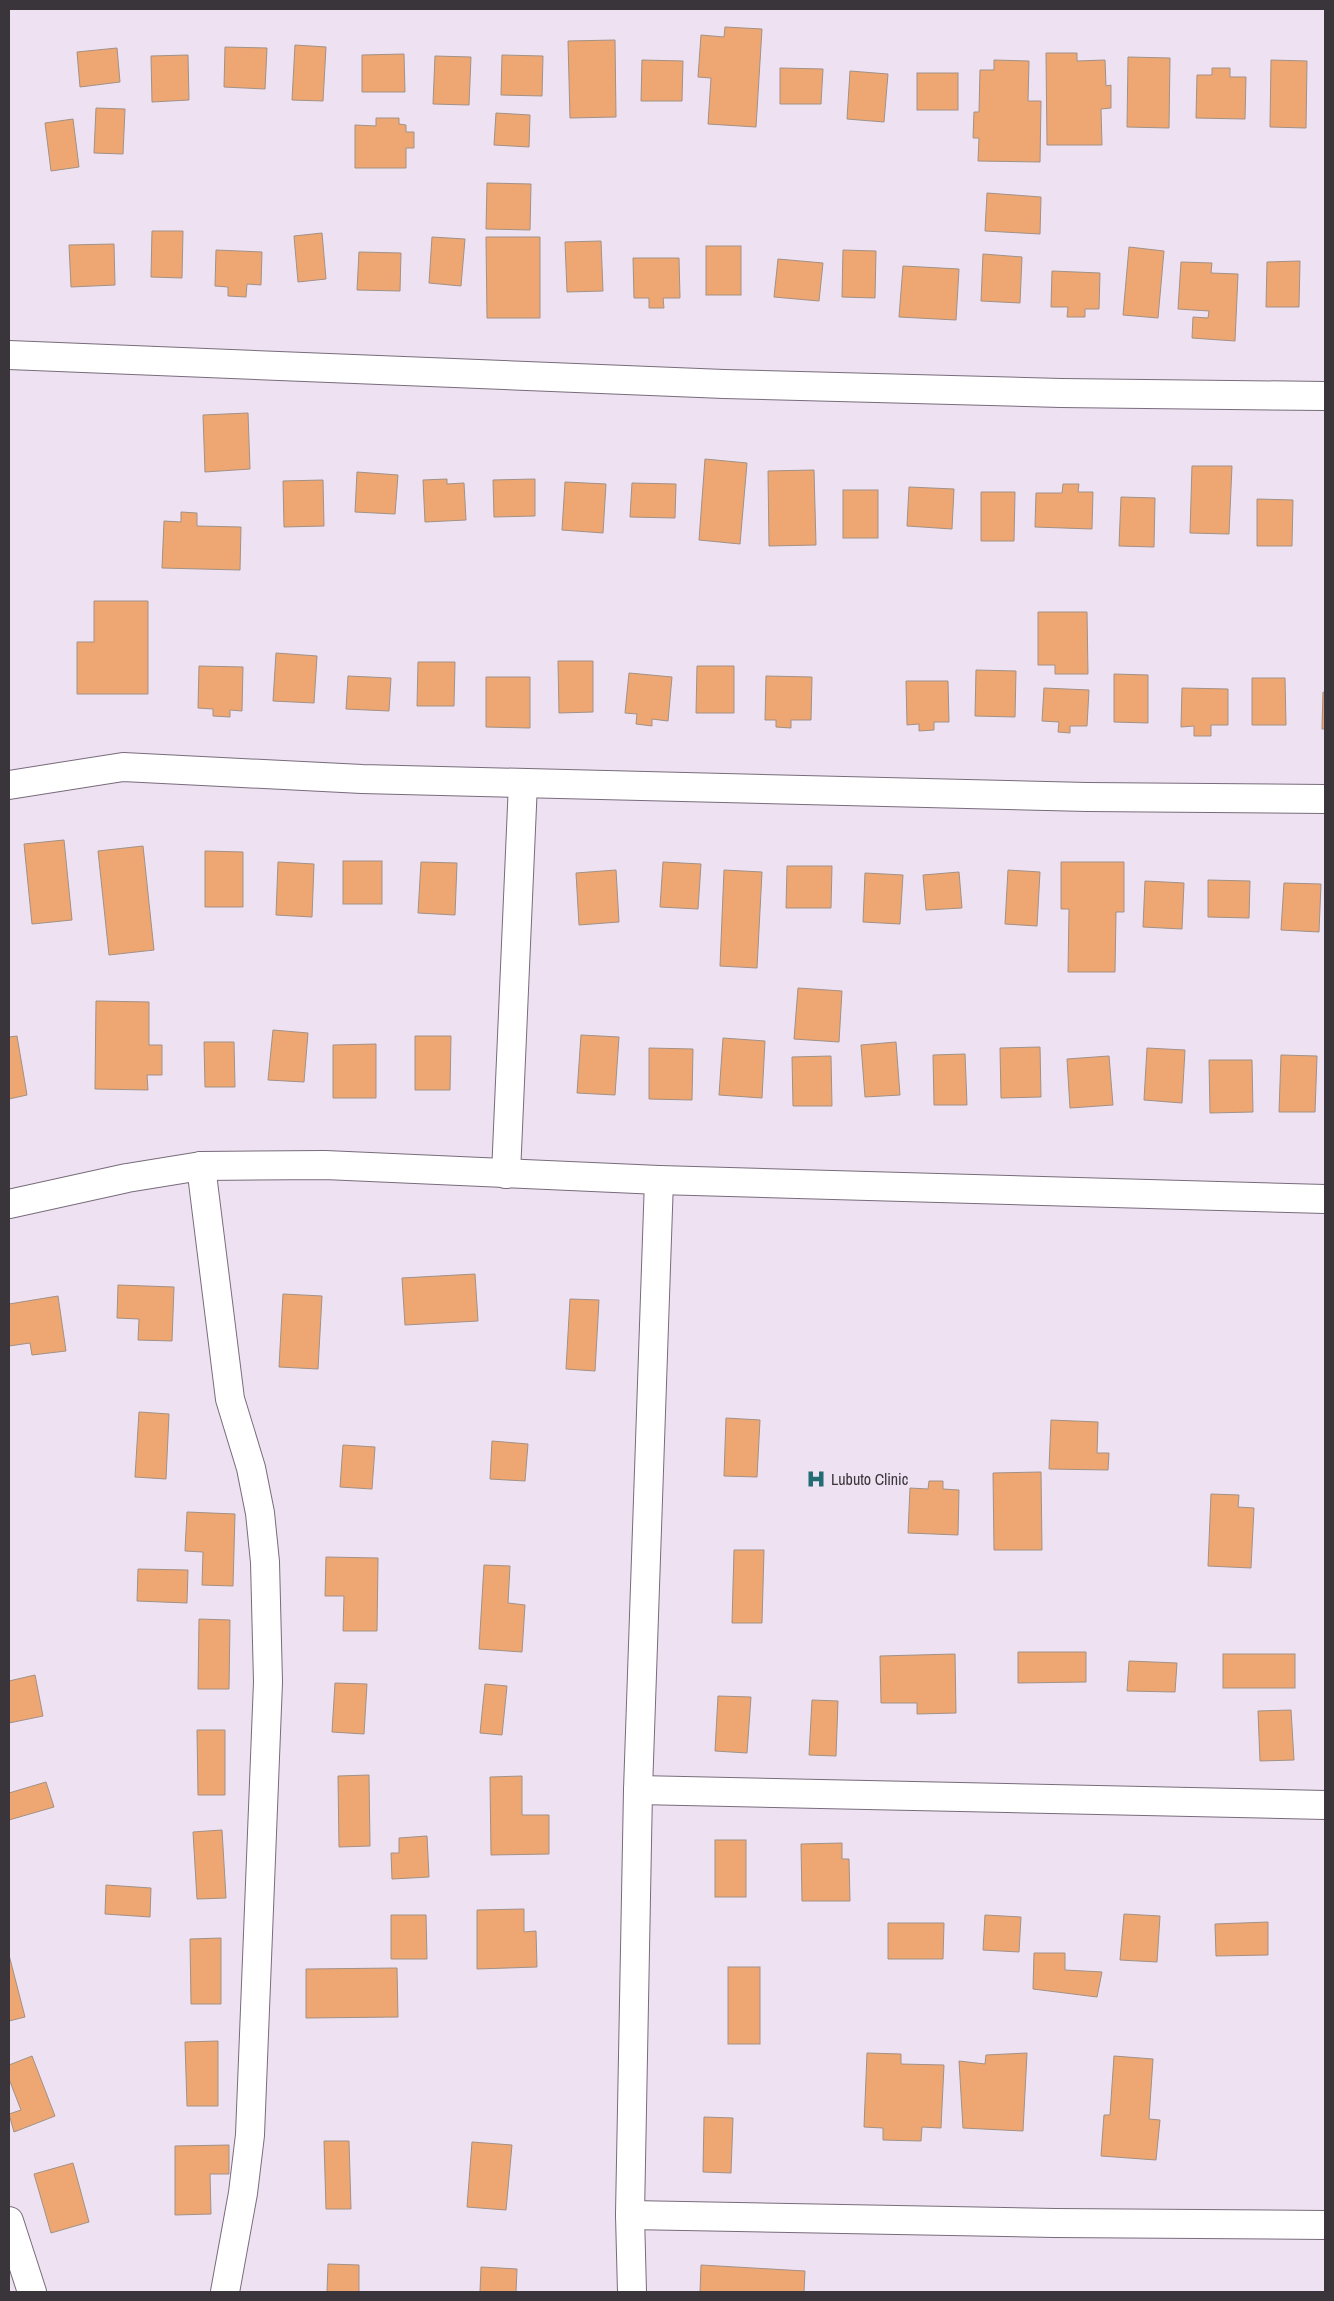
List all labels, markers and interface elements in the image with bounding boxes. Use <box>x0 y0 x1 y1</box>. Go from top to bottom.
hospital icon: Lubuto Clinic <box>805 1468 827 1490</box>
place label: Lubuto Clinic <box>831 1468 909 1490</box>

